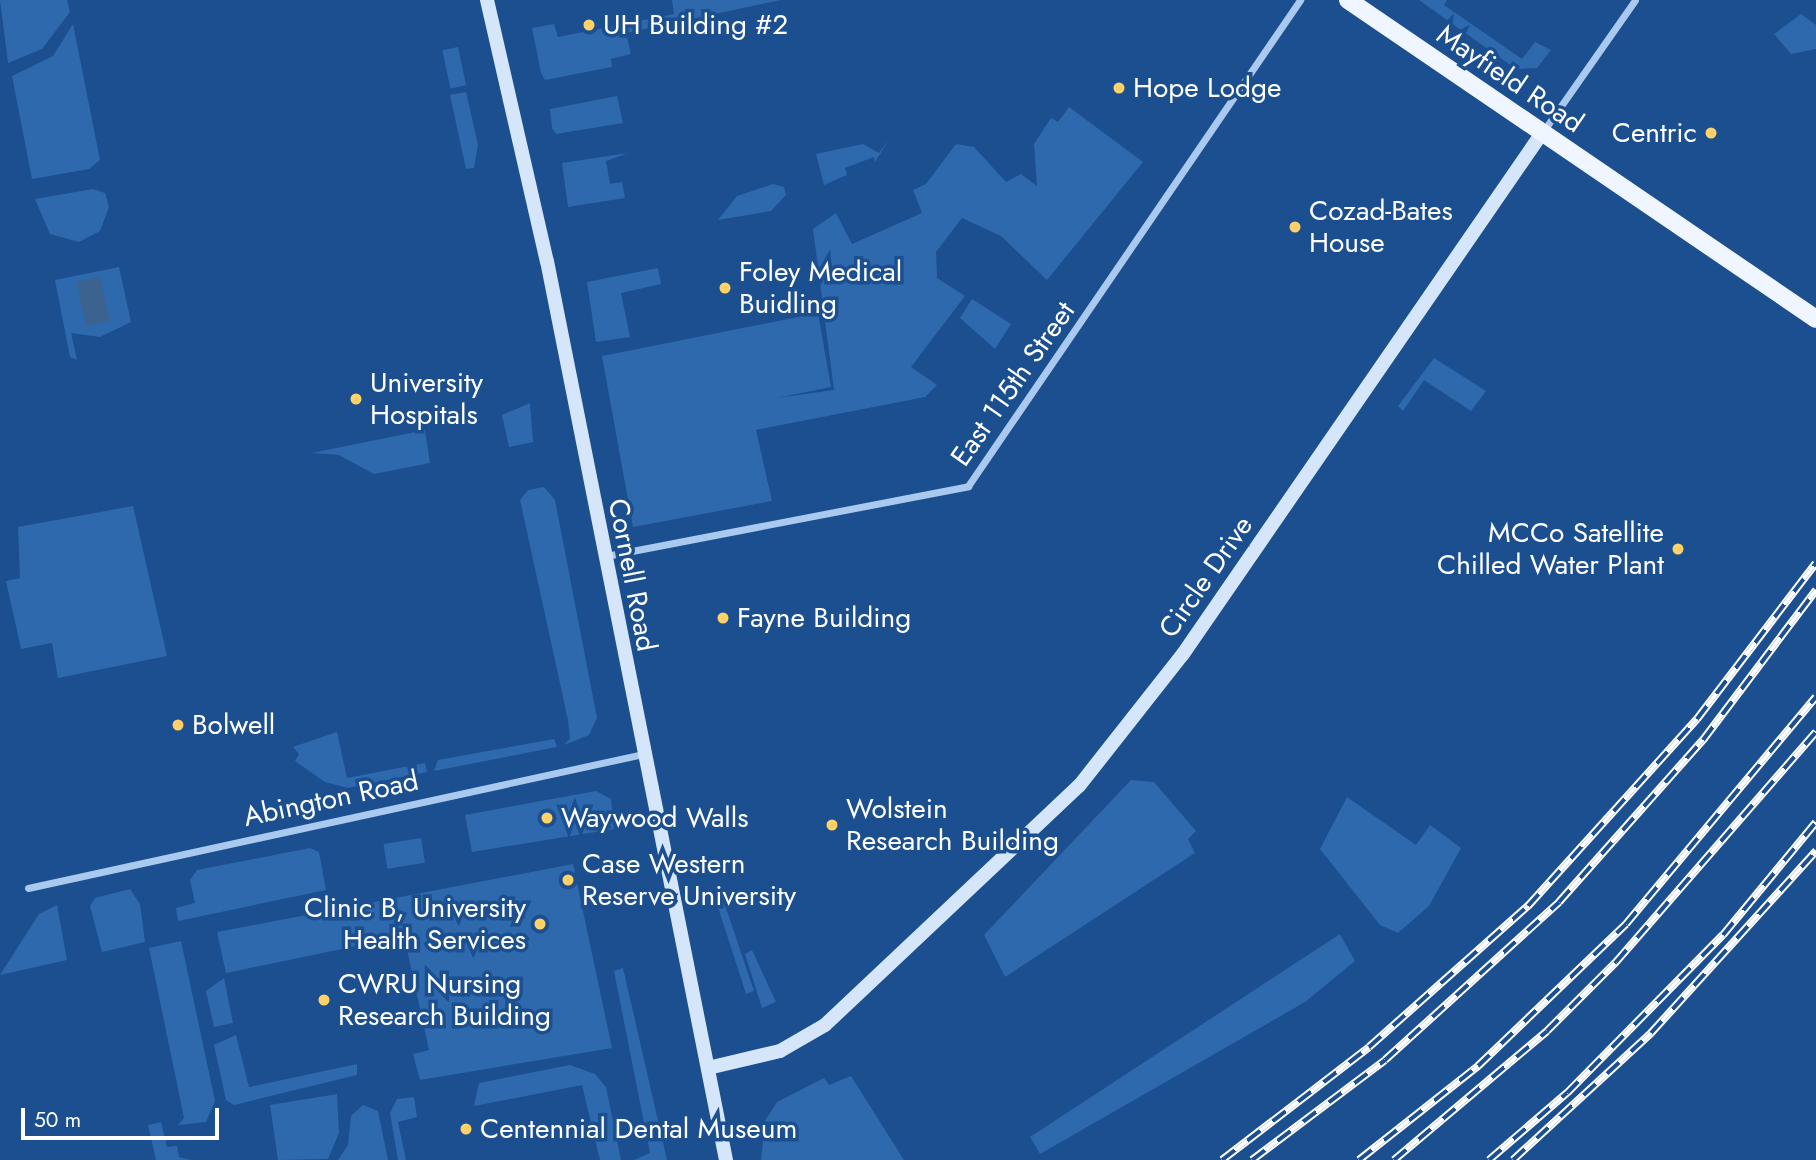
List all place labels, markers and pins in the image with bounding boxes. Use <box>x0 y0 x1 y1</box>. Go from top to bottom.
place label: UH Building #2 <box>603 8 788 42</box>
marker: UH Building #2 <box>581 17 597 33</box>
place label: Hope Lodge <box>1133 71 1281 105</box>
marker: Hope Lodge <box>1111 80 1127 96</box>
place label: Centric <box>1612 116 1697 150</box>
marker: Centric <box>1703 125 1719 141</box>
place label: Cozad-Bates House <box>1309 194 1453 260</box>
marker: Cozad-Bates House <box>1287 219 1303 235</box>
place label: Foley Medical Buidling <box>739 255 902 321</box>
marker: Foley Medical Buidling <box>717 280 733 296</box>
place label: University Hospitals <box>370 366 483 432</box>
marker: University Hospitals <box>348 391 364 407</box>
place label: MCCo Satellite Chilled Water Plant <box>1437 516 1664 582</box>
marker: MCCo Satellite Chilled Water Plant <box>1670 541 1686 557</box>
place label: Fayne Building <box>737 601 911 635</box>
marker: Fayne Building <box>715 610 731 626</box>
place label: Bolwell <box>192 708 275 742</box>
marker: Bolwell <box>170 717 186 733</box>
place label: Wolstein Research Building <box>846 792 1059 858</box>
place label: Waywood Walls <box>561 801 749 835</box>
marker: Waywood Walls <box>539 810 555 826</box>
marker: Wolstein Research Building <box>824 817 840 833</box>
place label: Case Western Reserve University <box>582 847 796 913</box>
marker: Case Western Reserve University <box>560 872 576 888</box>
place label: Clinic B, University Health Services <box>304 891 526 957</box>
marker: Clinic B, University Health Services <box>532 916 548 932</box>
place label: CWRU Nursing Research Building <box>338 967 551 1033</box>
marker: CWRU Nursing Research Building <box>316 992 332 1008</box>
place label: Centennial Dental Museum <box>480 1112 797 1146</box>
marker: Centennial Dental Museum <box>458 1121 474 1137</box>

